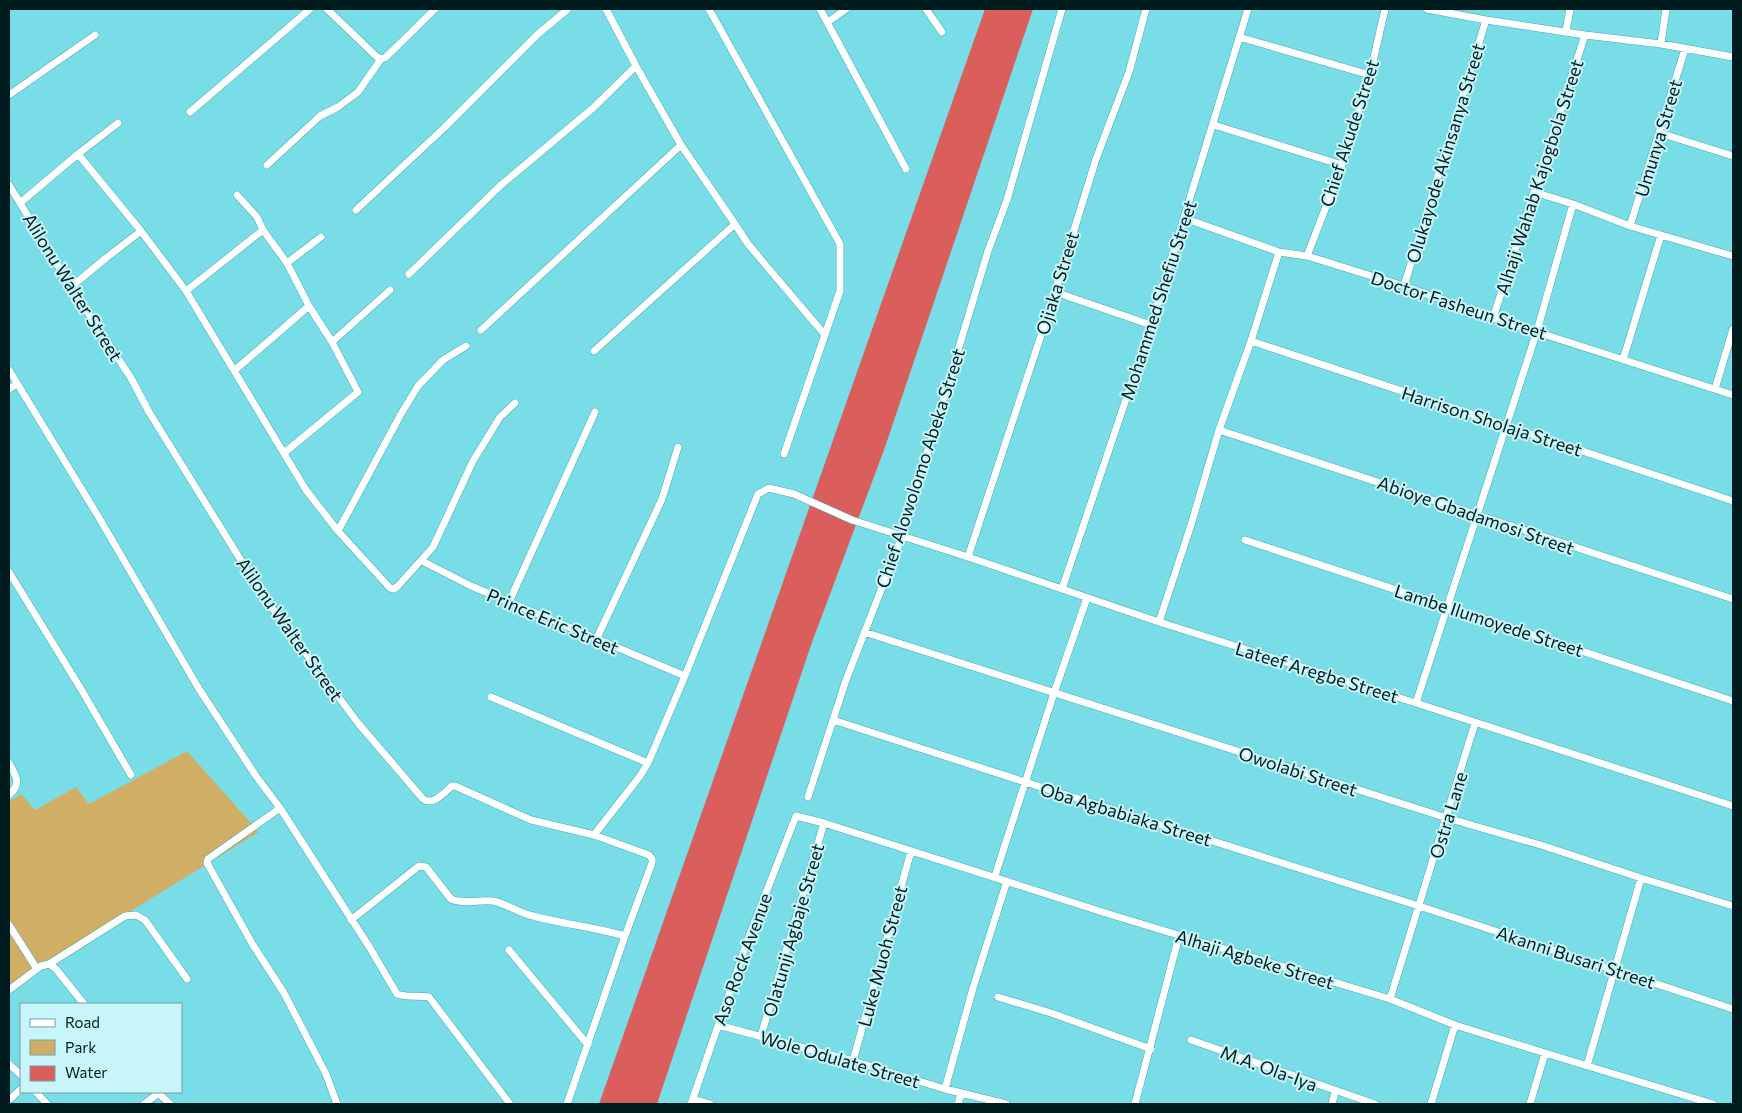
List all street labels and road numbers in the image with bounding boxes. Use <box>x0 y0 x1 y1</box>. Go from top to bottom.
street label: Olukayode Akinsanya Street <box>1401 40 1489 266</box>
street label: Alhaji Wahab Kajogbola Street <box>1490 56 1588 298</box>
street label: Chief Akude Street <box>1315 57 1383 209</box>
street label: Umunya Street <box>1630 77 1686 199</box>
street label: Mohammed Shefiu Street <box>1115 197 1201 403</box>
street label: Alilonu Walter Street <box>19 209 127 365</box>
street label: Ojiaka Street <box>1031 229 1083 337</box>
street label: Doctor Fasheun Street <box>1368 266 1550 344</box>
street label: Chief Alowolomo Abeka Street <box>871 345 969 591</box>
street label: Harrison Sholaja Street <box>1399 381 1585 461</box>
street label: Abioye Gbadamosi Street <box>1375 471 1577 559</box>
street label: Alilonu Walter Street <box>232 553 348 705</box>
street label: Lambe Ilumoyede Street <box>1392 579 1586 661</box>
street label: Prince Eric Street <box>484 583 622 659</box>
street label: Lateef Aregbe Street <box>1233 637 1401 707</box>
street label: Owolabi Street <box>1236 742 1360 800</box>
street label: Ostra Lane <box>1424 769 1472 861</box>
street label: Oba Agbabiaka Street <box>1038 777 1214 851</box>
street label: Olatunji Agbaje Street <box>758 841 828 1019</box>
street label: Luke Muoh Street <box>853 883 911 1029</box>
street label: Aso Rock Avenue <box>708 890 776 1028</box>
street label: Akanni Busari Street <box>1494 921 1658 993</box>
street label: Alhaji Agbeke Street <box>1173 924 1337 994</box>
street label: Wole Odulate Street <box>757 1026 923 1092</box>
street label: M.A. Ola-Iya <box>1218 1040 1320 1096</box>

